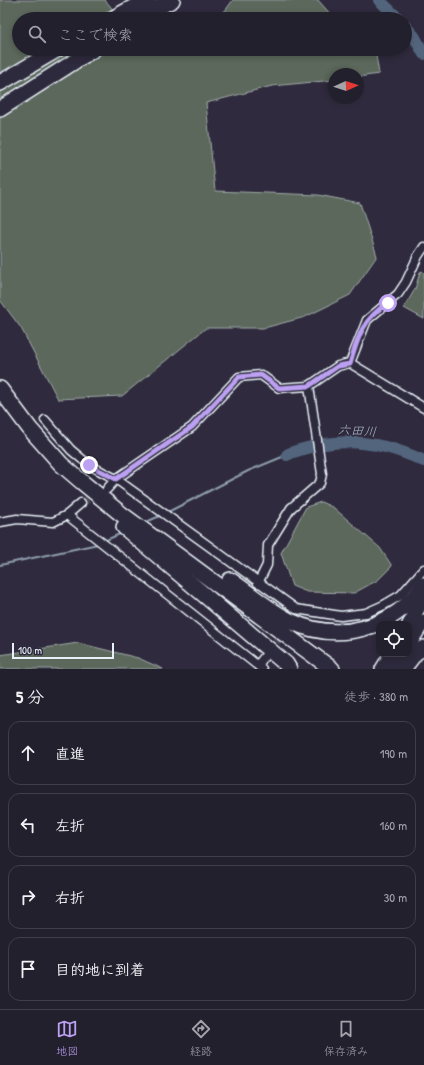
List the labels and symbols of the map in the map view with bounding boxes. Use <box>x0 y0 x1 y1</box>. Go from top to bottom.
north arrow <box>328 68 364 104</box>
route start <box>379 294 397 312</box>
water label: 六田川 <box>337 420 377 440</box>
route end <box>80 456 98 474</box>
scale bar <box>12 641 114 660</box>

